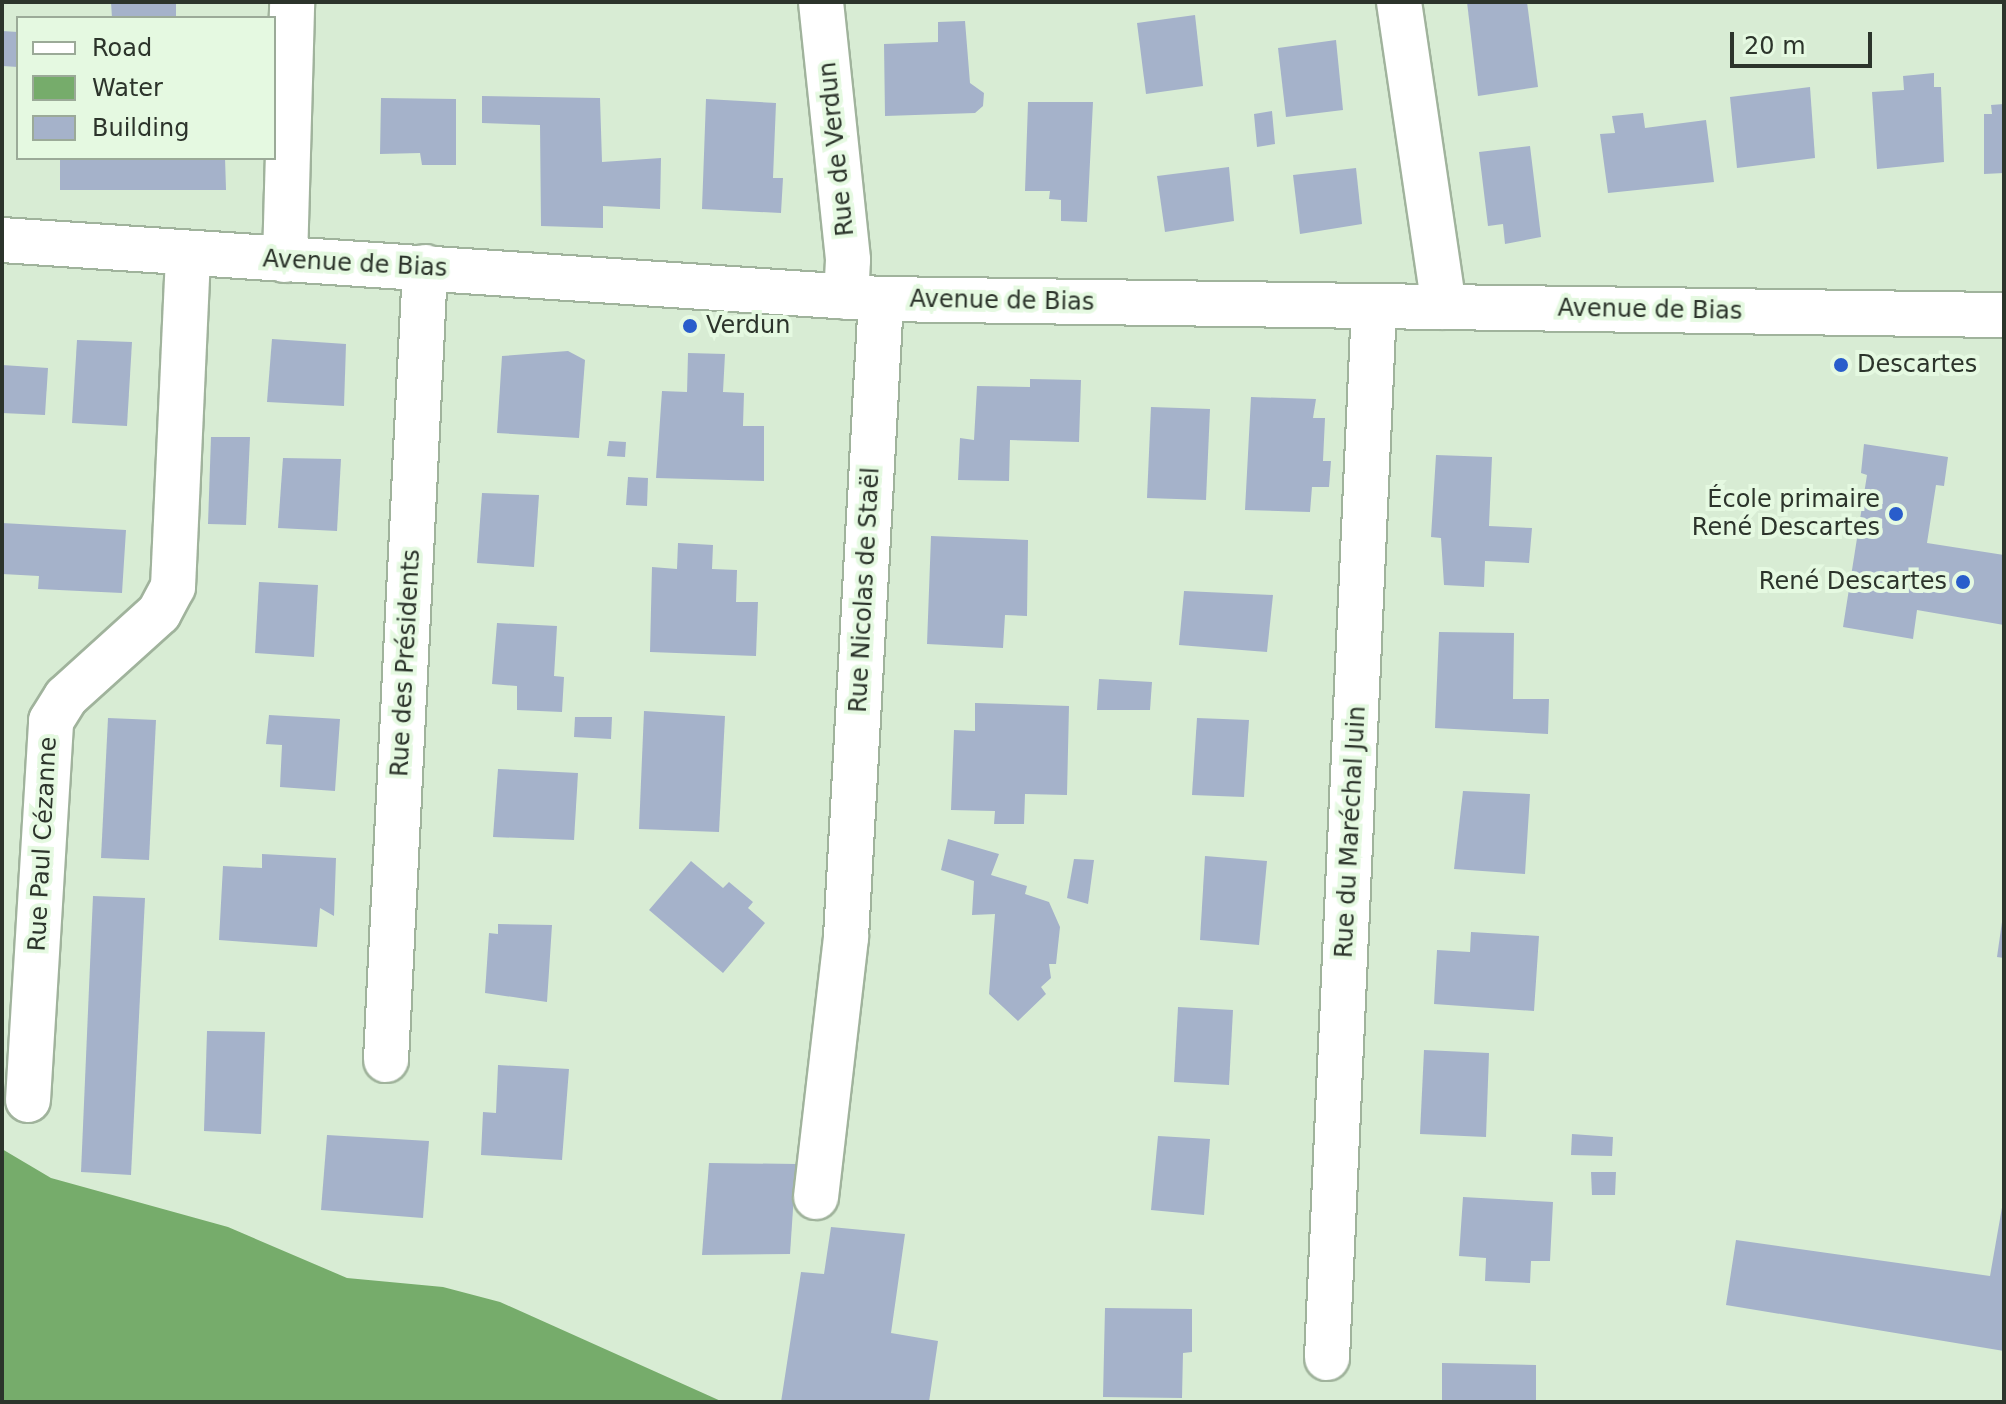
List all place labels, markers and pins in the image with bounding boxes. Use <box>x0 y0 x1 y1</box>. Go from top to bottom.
place label: Verdun <box>706 312 790 340</box>
marker: Verdun <box>681 317 699 335</box>
place label: Descartes <box>1857 351 1977 379</box>
marker: Descartes <box>1832 356 1850 374</box>
place label: École primaire René Descartes <box>1692 486 1880 542</box>
marker: École primaire René Descartes <box>1887 505 1905 523</box>
place label: René Descartes <box>1759 568 1947 596</box>
marker: René Descartes <box>1954 573 1972 591</box>

